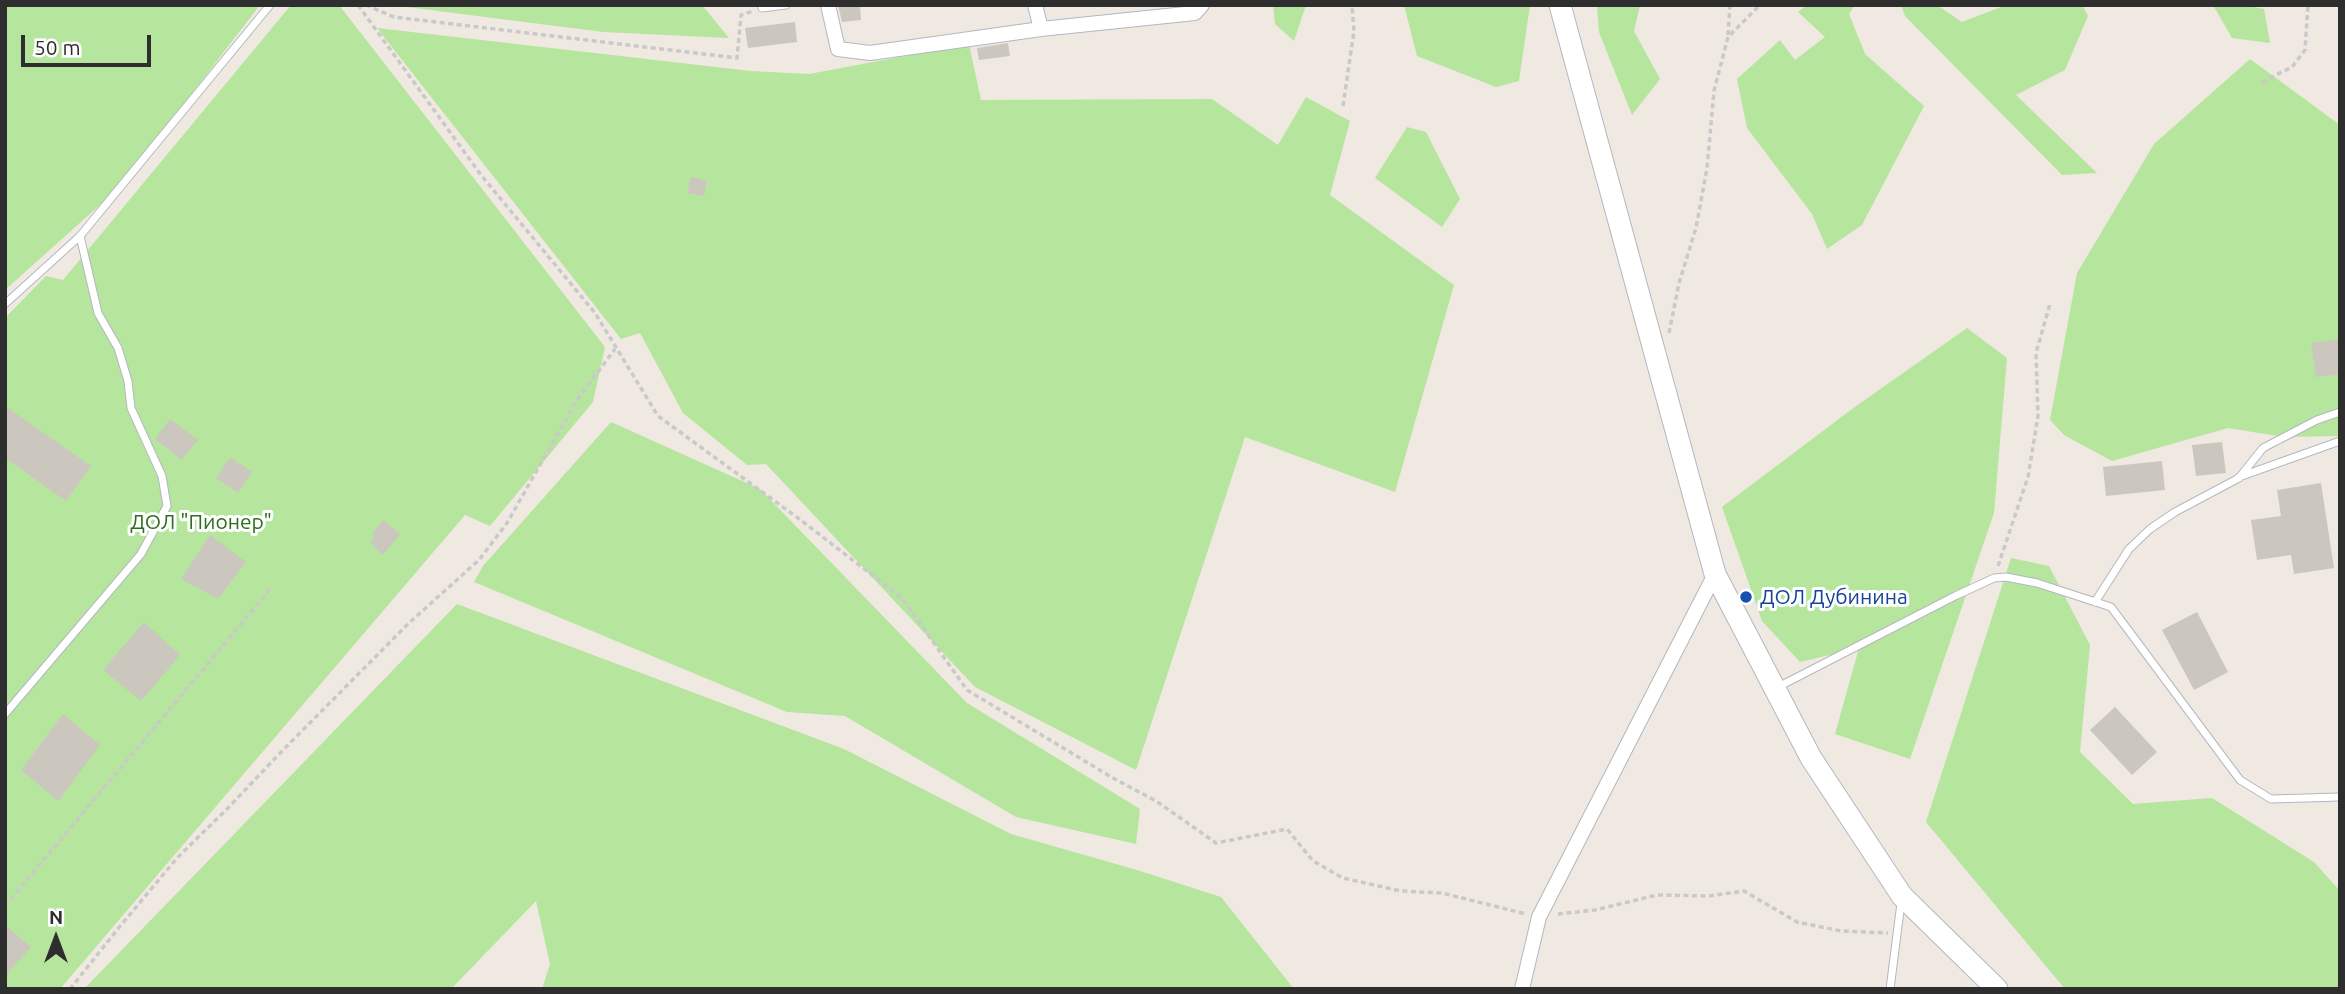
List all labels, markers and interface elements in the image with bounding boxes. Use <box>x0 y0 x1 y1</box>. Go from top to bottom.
scale bar <box>24 21 154 65</box>
text: 50 m <box>34 35 81 59</box>
park label: ДОЛ "Пионер" <box>130 509 272 535</box>
place label: ДОЛ Дубинина <box>1760 584 1908 610</box>
marker: ДОЛ Дубинина <box>1738 589 1754 605</box>
north arrow <box>21 903 91 973</box>
text: N <box>49 906 63 928</box>

